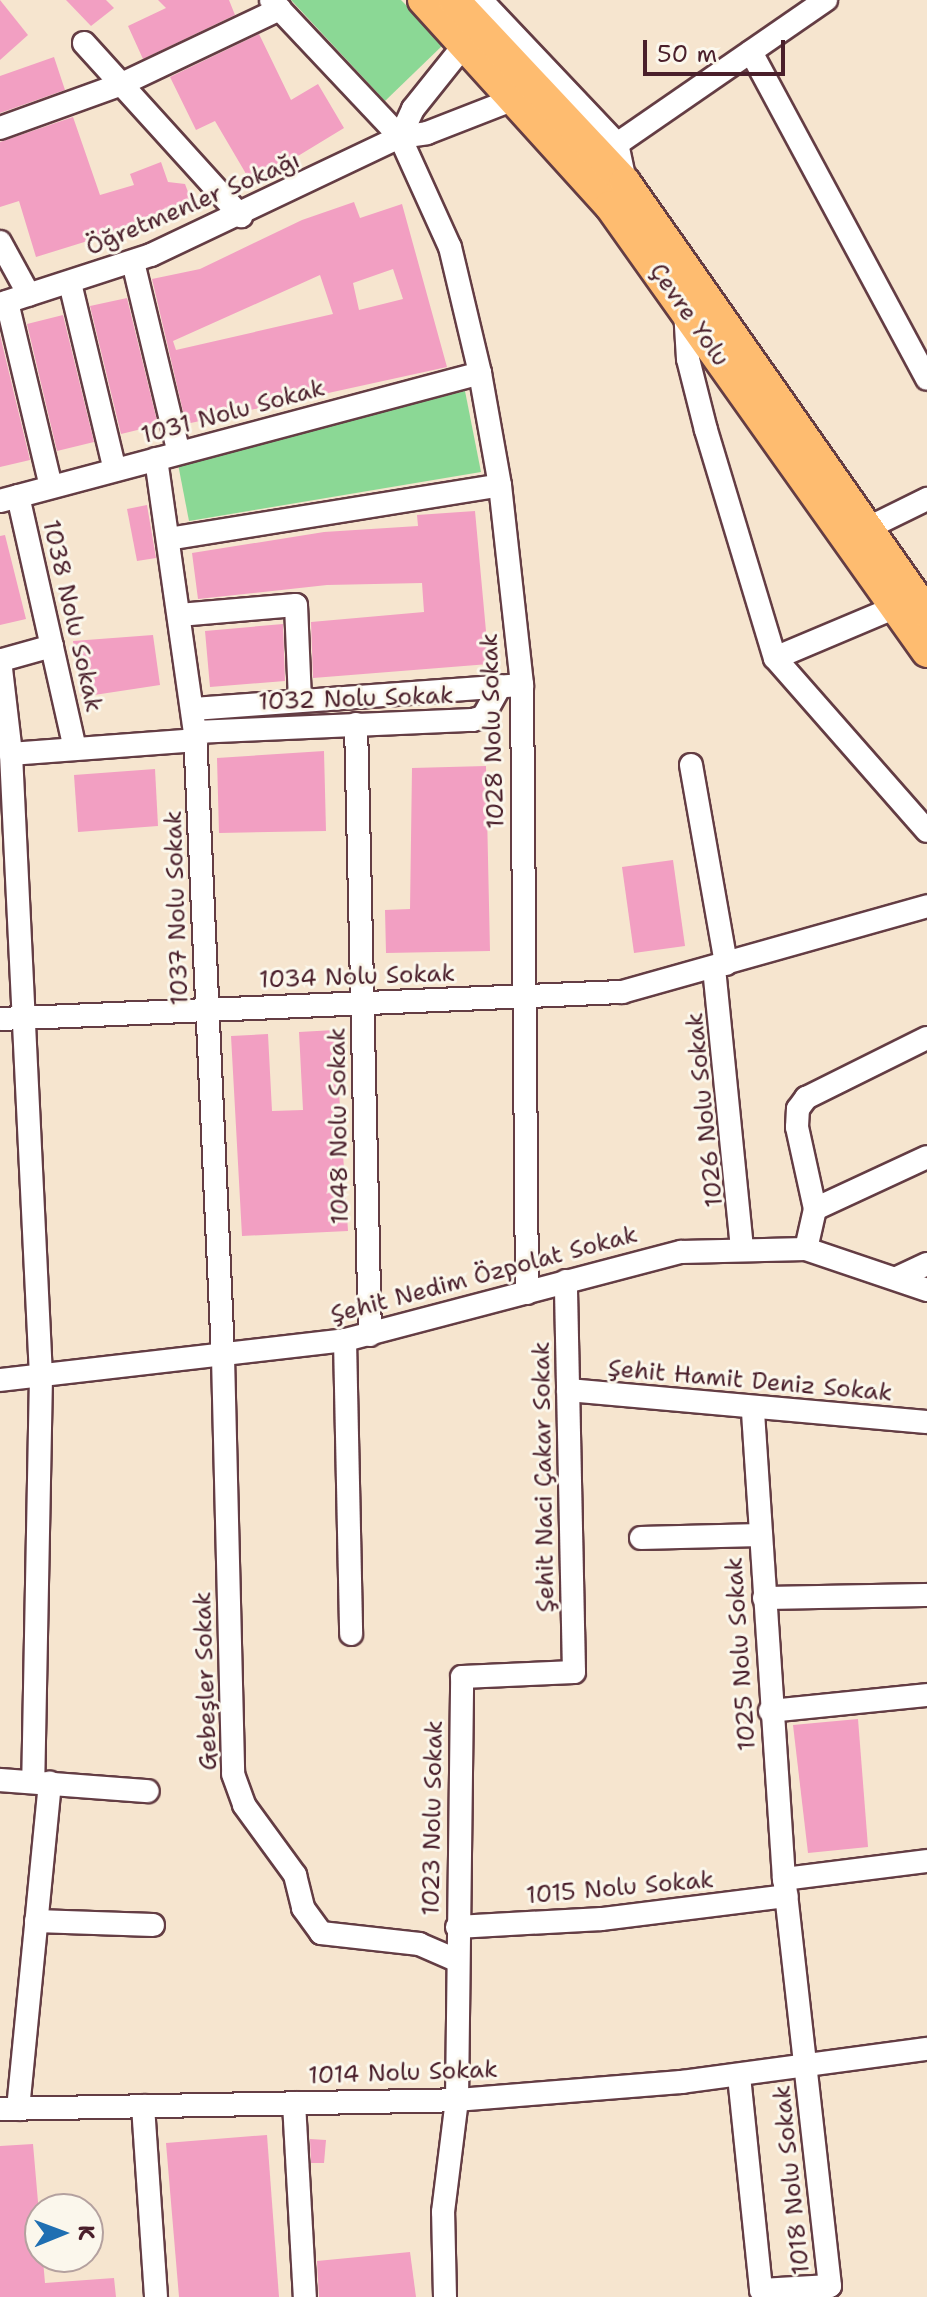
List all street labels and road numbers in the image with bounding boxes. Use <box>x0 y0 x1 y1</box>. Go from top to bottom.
street label: Öğretmenler Sokağı <box>82 146 304 262</box>
street label: Çevre Yolu <box>643 258 735 372</box>
street label: 1031 Nolu Sokak <box>138 374 328 450</box>
street label: 1038 Nolu Sokak <box>36 517 108 715</box>
street label: 1028 Nolu Sokak <box>475 632 511 830</box>
street label: 1032 Nolu Sokak <box>258 681 454 717</box>
street label: 1037 Nolu Sokak <box>159 810 195 1006</box>
street label: 1034 Nolu Sokak <box>258 959 456 995</box>
street label: 1026 Nolu Sokak <box>680 1011 730 1209</box>
street label: 1048 Nolu Sokak <box>323 1027 355 1225</box>
street label: Şehit Nedim Özpolat Sokak <box>327 1220 641 1330</box>
street label: Şehit Naci Çakar Sokak <box>527 1341 561 1613</box>
street label: Şehit Hamit Deniz Sokak <box>607 1354 893 1408</box>
street label: 1025 Nolu Sokak <box>720 1556 762 1752</box>
street label: Gebeşler Sokak <box>188 1591 224 1771</box>
street label: 1023 Nolu Sokak <box>417 1720 449 1916</box>
street label: 1015 Nolu Sokak <box>525 1865 715 1911</box>
street label: 1014 Nolu Sokak <box>308 2055 498 2091</box>
street label: 1018 Nolu Sokak <box>768 2084 816 2276</box>

